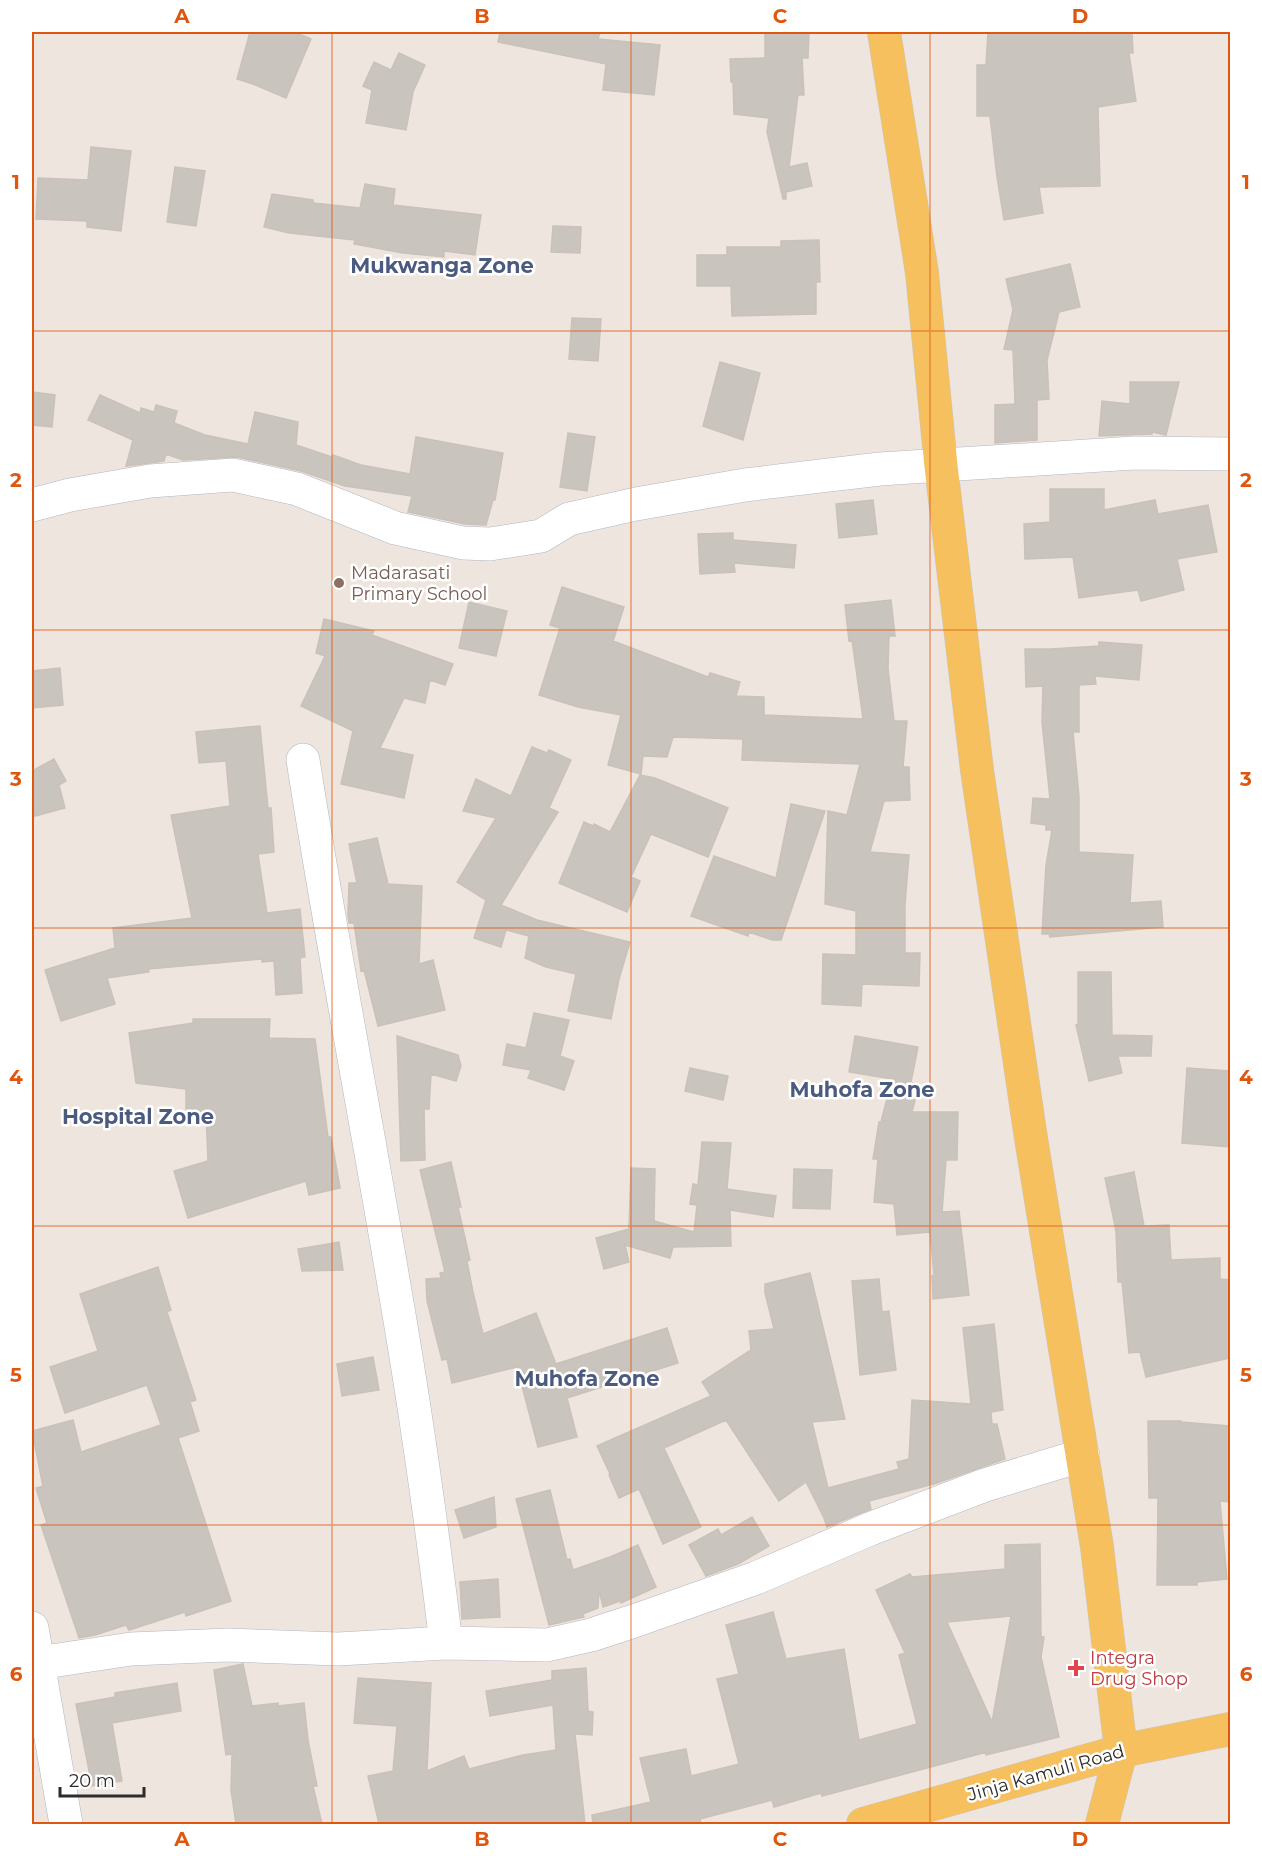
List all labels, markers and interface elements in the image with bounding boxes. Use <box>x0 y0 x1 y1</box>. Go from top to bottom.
text: A <box>173 4 190 28</box>
text: B <box>474 4 490 28</box>
text: C <box>773 4 788 28</box>
text: D <box>1072 4 1088 28</box>
text: 1 <box>12 170 20 194</box>
text: 1 <box>1242 170 1250 194</box>
district label: Mukwanga Zone <box>350 253 534 278</box>
text: 2 <box>10 468 22 492</box>
text: 2 <box>1240 468 1252 492</box>
place label: Madarasati Primary School <box>351 562 487 605</box>
marker: Madarasati Primary School <box>332 576 346 590</box>
text: 3 <box>9 767 22 791</box>
text: 3 <box>1239 767 1252 791</box>
text: 4 <box>9 1065 23 1089</box>
text: 4 <box>1239 1065 1253 1089</box>
district label: Muhofa Zone <box>789 1077 935 1102</box>
district label: Hospital Zone <box>62 1104 214 1129</box>
text: 5 <box>10 1363 22 1387</box>
text: 5 <box>1240 1363 1252 1387</box>
district label: Muhofa Zone <box>514 1366 660 1391</box>
place label: Integra Drug Shop <box>1090 1647 1188 1690</box>
marker: Integra Drug Shop <box>1067 1659 1085 1677</box>
text: 6 <box>10 1662 23 1686</box>
text: 6 <box>1240 1662 1253 1686</box>
street label: Jinja Kamuli Road <box>964 1740 1127 1806</box>
scale bar <box>60 1760 144 1798</box>
text: 20 m <box>69 1770 115 1792</box>
text: A <box>173 1827 190 1851</box>
text: B <box>474 1827 490 1851</box>
text: C <box>773 1827 788 1851</box>
text: D <box>1072 1827 1088 1851</box>

